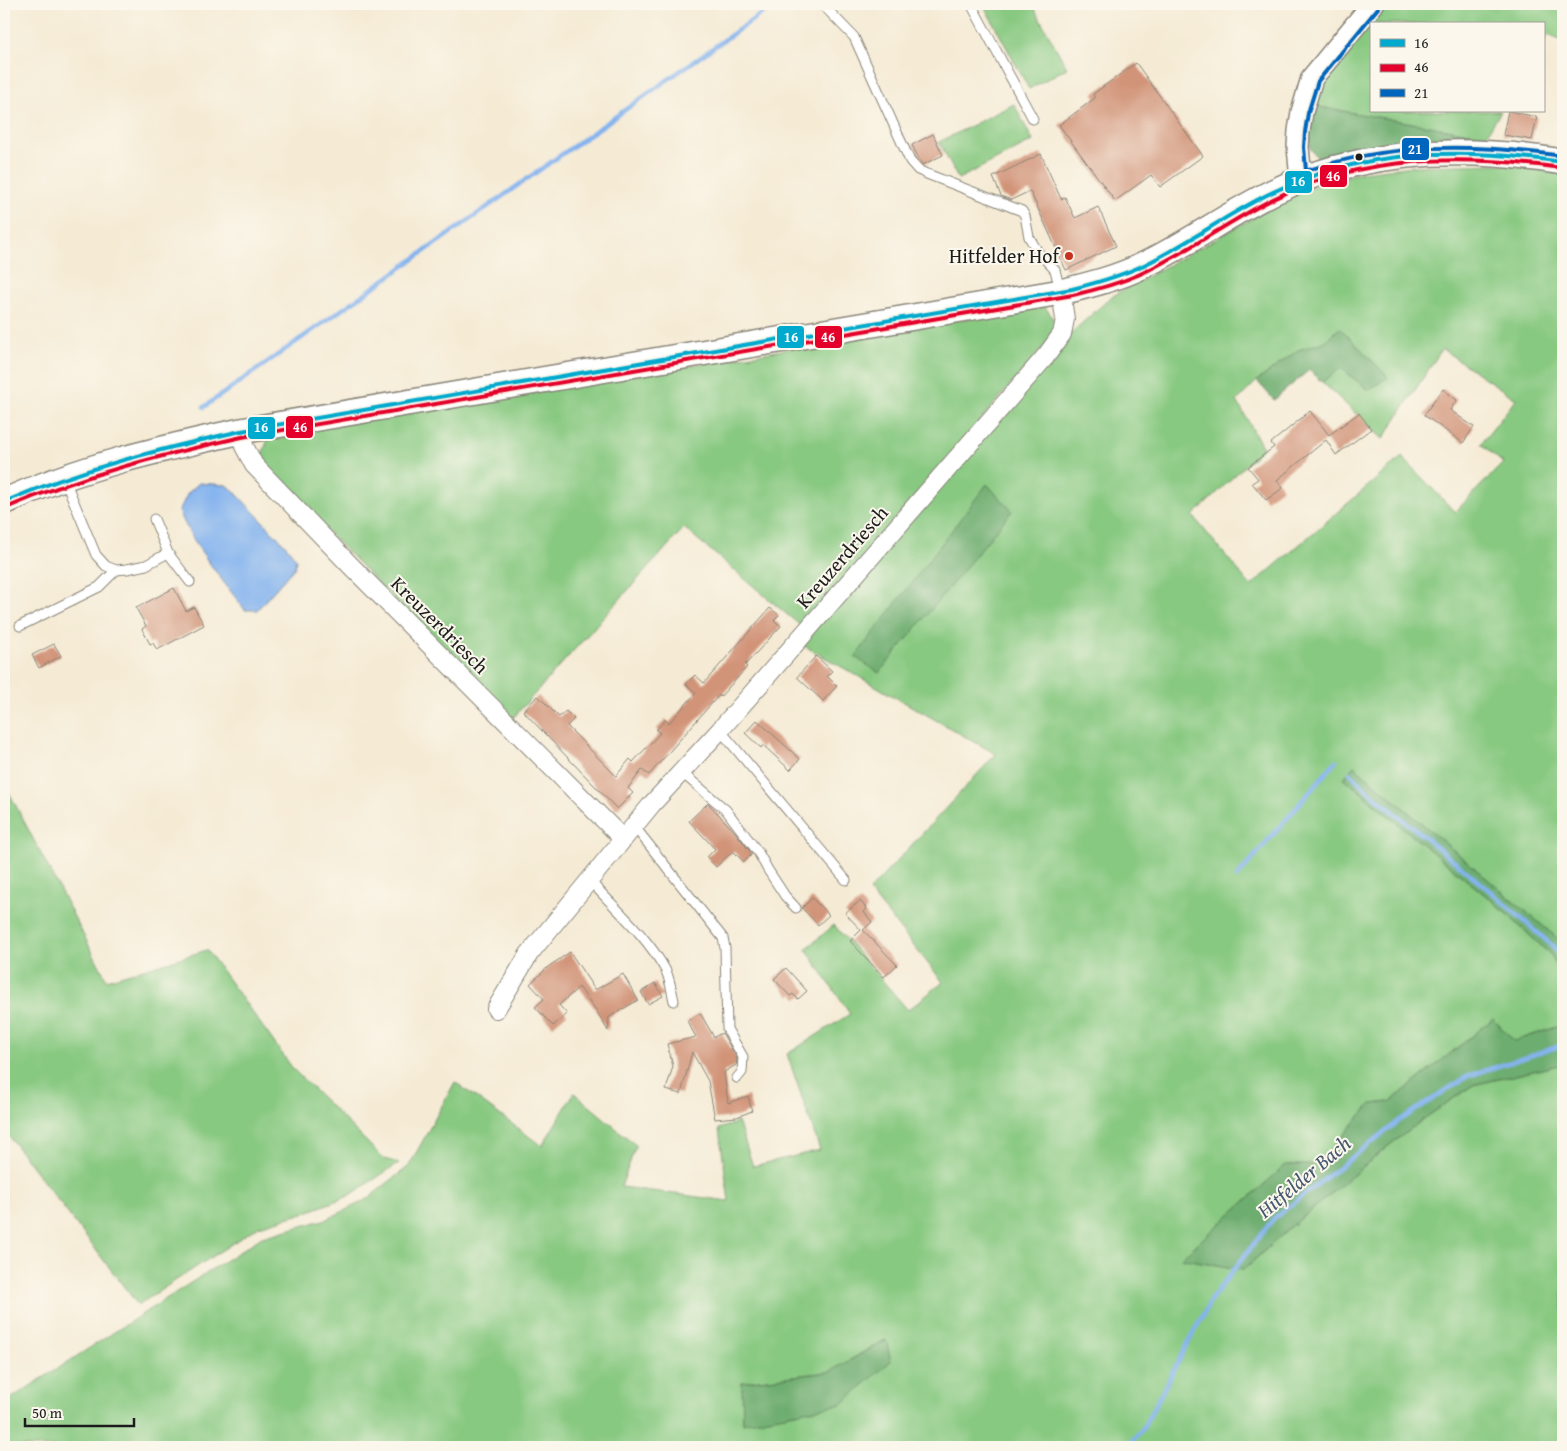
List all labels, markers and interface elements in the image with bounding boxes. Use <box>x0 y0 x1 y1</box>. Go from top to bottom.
legend <box>1370 22 1544 112</box>
text: 16 <box>1414 32 1428 53</box>
text: 46 <box>1414 56 1428 77</box>
text: 21 <box>1414 82 1428 103</box>
line badge: 21 <box>1401 137 1430 161</box>
text: 21 <box>1408 139 1422 159</box>
unlabelled marker <box>1354 152 1364 162</box>
line badge: 46 <box>1319 164 1348 188</box>
text: 46 <box>1326 166 1340 186</box>
line badge: 16 <box>1284 170 1313 194</box>
text: 16 <box>1291 171 1305 191</box>
place label: Hitfelder Hof <box>949 241 1062 270</box>
marker: Hitfelder Hof <box>1063 250 1075 262</box>
line badge: 16 <box>776 325 805 349</box>
line badge: 46 <box>814 325 843 349</box>
text: 16 <box>784 327 798 347</box>
text: 46 <box>821 327 835 347</box>
line badge: 46 <box>285 415 314 439</box>
line badge: 16 <box>247 416 276 440</box>
text: 16 <box>254 417 268 437</box>
text: 46 <box>293 417 307 437</box>
street label: Kreuzerdriesch <box>789 499 894 614</box>
street label: Kreuzerdriesch <box>385 569 496 680</box>
water label: Hitfelder Bach <box>1249 1128 1358 1226</box>
scale bar <box>25 1396 134 1428</box>
text: 50 m <box>32 1402 63 1423</box>

